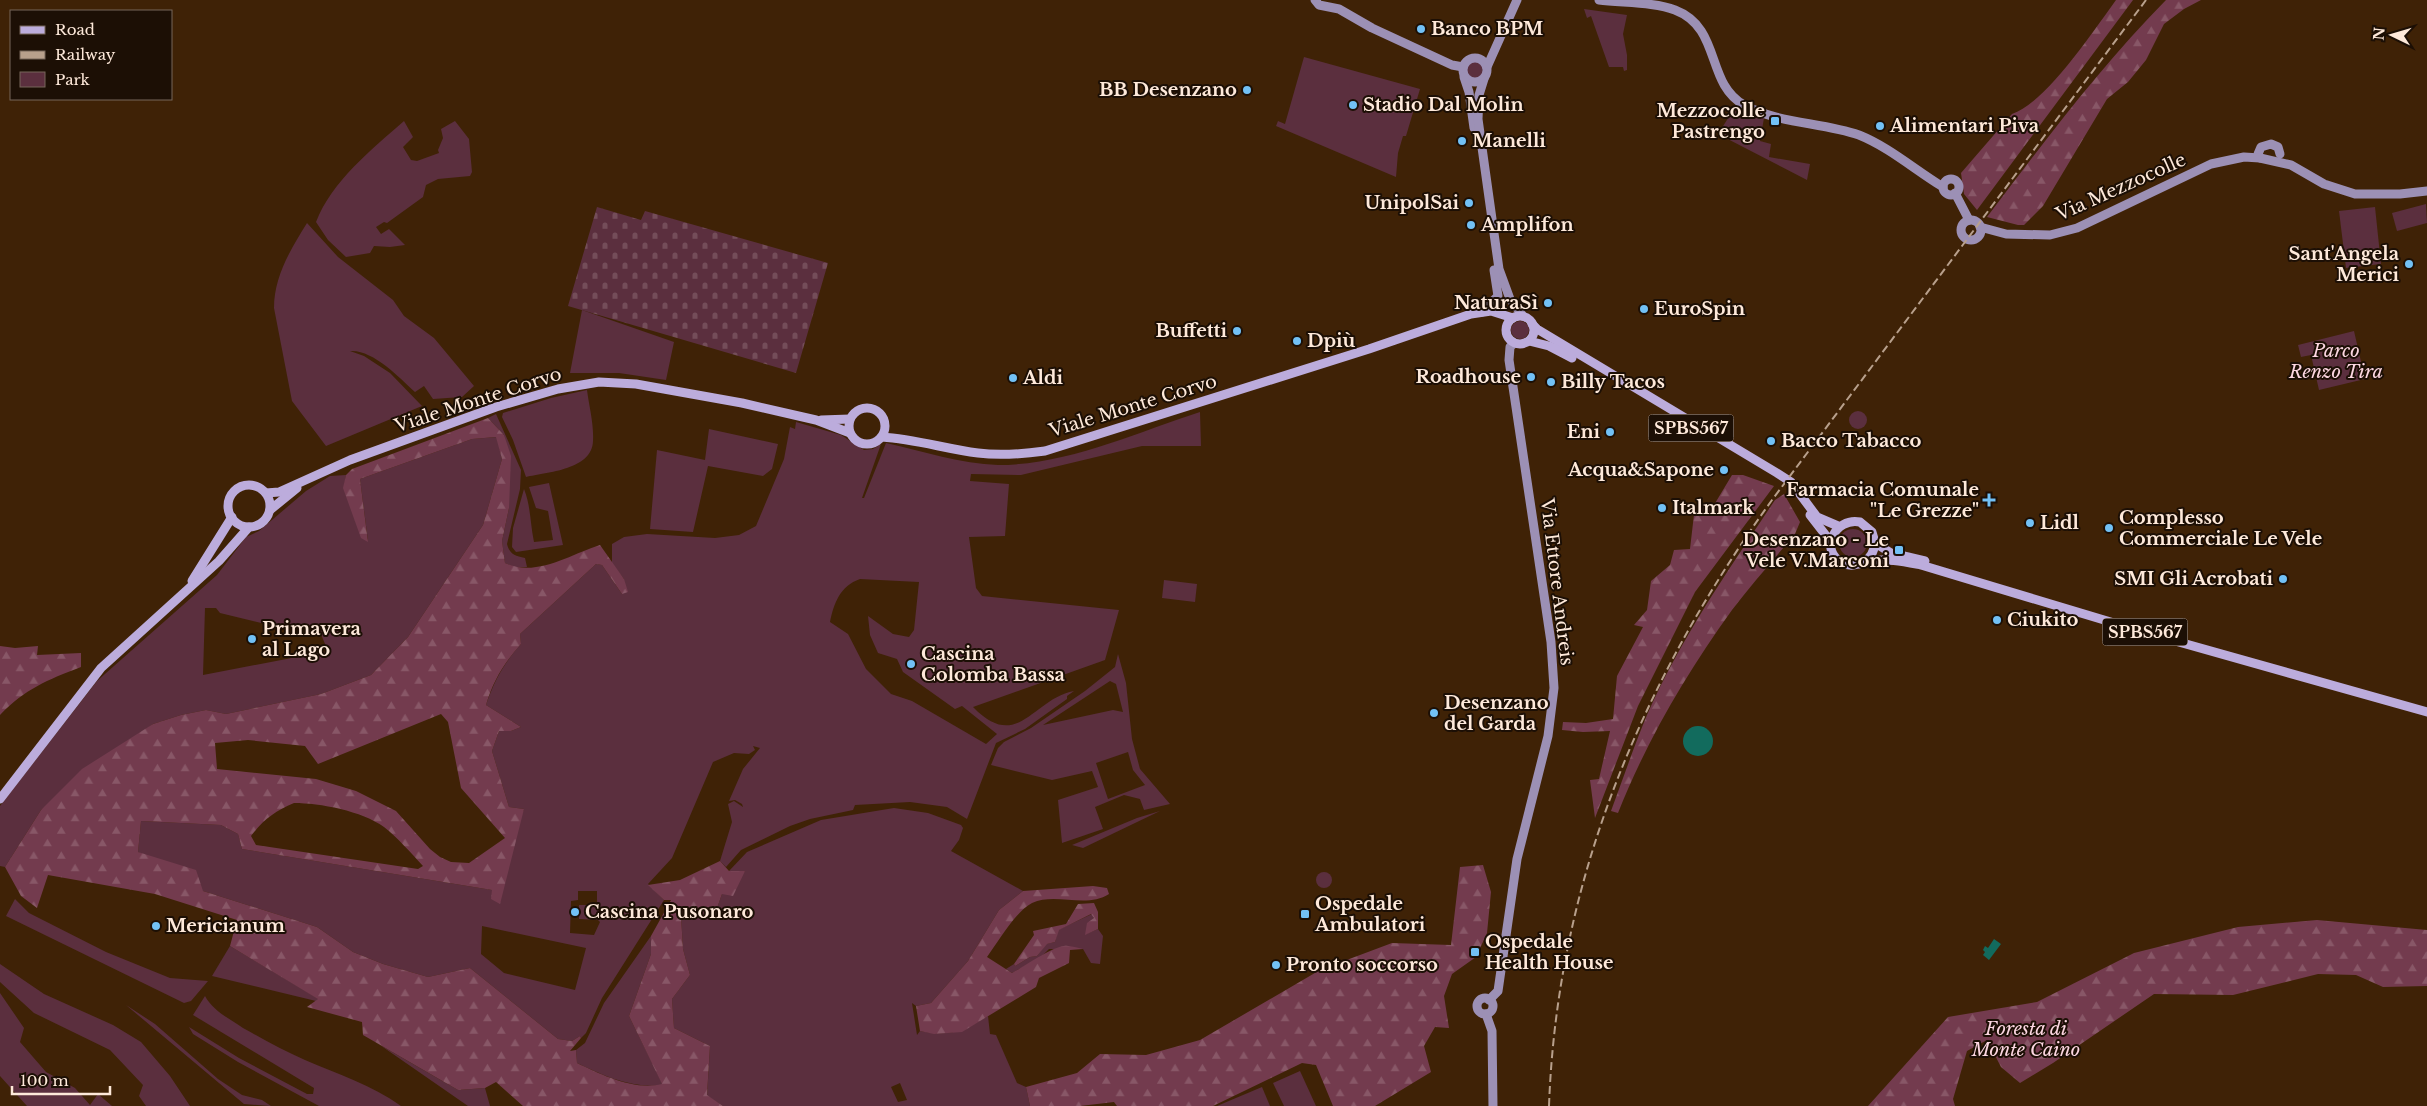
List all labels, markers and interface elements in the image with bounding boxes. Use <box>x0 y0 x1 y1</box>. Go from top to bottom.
legend <box>10 10 172 100</box>
north arrow <box>2367 10 2417 60</box>
place label: Banco BPM <box>1431 18 1544 40</box>
text: Road <box>55 20 95 39</box>
marker: Banco BPM <box>1415 23 1427 35</box>
text: N <box>2370 27 2389 41</box>
text: Railway <box>55 45 116 64</box>
text: Park <box>55 70 91 89</box>
place label: BB Desenzano <box>1099 79 1237 101</box>
marker: BB Desenzano <box>1241 84 1253 96</box>
place label: Stadio Dal Molin <box>1363 94 1524 116</box>
marker: Stadio Dal Molin <box>1347 99 1359 111</box>
place label: Mezzocolle Pastrengo <box>1657 100 1765 143</box>
marker: Mezzocolle Pastrengo <box>1769 115 1781 127</box>
place label: Alimentari Piva <box>1889 115 2040 137</box>
marker: Alimentari Piva <box>1874 120 1886 132</box>
place label: Manelli <box>1472 130 1546 152</box>
marker: Manelli <box>1456 135 1468 147</box>
street label: Via Mezzocolle <box>2052 149 2189 226</box>
place label: UnipolSai <box>1364 192 1459 214</box>
marker: UnipolSai <box>1463 197 1475 209</box>
place label: Amplifon <box>1480 214 1574 236</box>
marker: Amplifon <box>1465 219 1477 231</box>
place label: Sant'Angela Merici <box>2288 243 2400 286</box>
marker: Sant'Angela Merici <box>2403 258 2415 270</box>
place label: NaturaSì <box>1454 292 1538 314</box>
marker: NaturaSì <box>1542 297 1554 309</box>
place label: EuroSpin <box>1654 298 1745 320</box>
marker: EuroSpin <box>1638 303 1650 315</box>
place label: Buffetti <box>1156 320 1227 342</box>
marker: Buffetti <box>1231 325 1243 337</box>
place label: Dpiù <box>1307 330 1356 352</box>
marker: Dpiù <box>1291 335 1303 347</box>
park label: Parco Renzo Tira <box>2288 340 2383 383</box>
street label: Viale Monte Corvo <box>391 363 564 438</box>
place label: Roadhouse <box>1415 366 1521 388</box>
place label: Aldi <box>1022 367 1063 389</box>
street label: Viale Monte Corvo <box>1046 370 1219 442</box>
marker: Roadhouse <box>1525 371 1537 383</box>
place label: Billy Tacos <box>1561 371 1665 393</box>
marker: Aldi <box>1007 372 1019 384</box>
marker: Billy Tacos <box>1545 376 1557 388</box>
road number: SPBS567 <box>1648 414 1734 442</box>
place label: Eni <box>1567 421 1600 443</box>
marker: Eni <box>1604 426 1616 438</box>
place label: Bacco Tabacco <box>1781 430 1922 452</box>
marker: Bacco Tabacco <box>1765 435 1777 447</box>
place label: Acqua&Sapone <box>1567 459 1714 481</box>
marker: Acqua&Sapone <box>1718 464 1730 476</box>
place label: Farmacia Comunale "Le Grezze" <box>1786 479 1979 522</box>
marker: Farmacia Comunale "Le Grezze" <box>1983 494 1995 506</box>
street label: Via Ettore Andreis <box>1536 496 1578 667</box>
place label: Italmark <box>1672 497 1755 519</box>
marker: Italmark <box>1656 502 1668 514</box>
place label: Complesso Commerciale Le Vele <box>2119 507 2322 550</box>
place label: Lidl <box>2040 512 2080 534</box>
marker: Lidl <box>2024 517 2036 529</box>
marker: Complesso Commerciale Le Vele <box>2103 522 2115 534</box>
place label: Desenzano - Le Vele V.Marconi <box>1742 529 1889 572</box>
marker: Desenzano - Le Vele V.Marconi <box>1893 544 1905 556</box>
place label: SMI Gli Acrobati <box>2114 568 2273 590</box>
marker: SMI Gli Acrobati <box>2277 573 2289 585</box>
place label: Ciukito <box>2007 609 2078 631</box>
marker: Ciukito <box>1991 614 2003 626</box>
place label: Primavera al Lago <box>262 618 362 661</box>
road number: SPBS567 <box>2102 618 2188 646</box>
marker: Primavera al Lago <box>246 633 258 645</box>
place label: Cascina Colomba Bassa <box>921 643 1066 686</box>
marker: Cascina Colomba Bassa <box>905 658 917 670</box>
place label: Desenzano del Garda <box>1444 692 1549 735</box>
marker: Desenzano del Garda <box>1428 707 1440 719</box>
place label: Ospedale Ambulatori <box>1314 893 1426 936</box>
place label: Cascina Pusonaro <box>585 901 754 923</box>
marker: Cascina Pusonaro <box>569 906 581 918</box>
marker: Ospedale Ambulatori <box>1299 908 1311 920</box>
place label: Mericianum <box>166 915 285 937</box>
marker: Mericianum <box>150 920 162 932</box>
place label: Ospedale Health House <box>1485 931 1614 974</box>
marker: Ospedale Health House <box>1469 946 1481 958</box>
place label: Pronto soccorso <box>1286 954 1438 976</box>
marker: Pronto soccorso <box>1270 959 1282 971</box>
park label: Foresta di Monte Caino <box>1971 1018 2080 1061</box>
scale bar <box>12 1064 110 1096</box>
text: 100 m <box>20 1071 69 1090</box>

